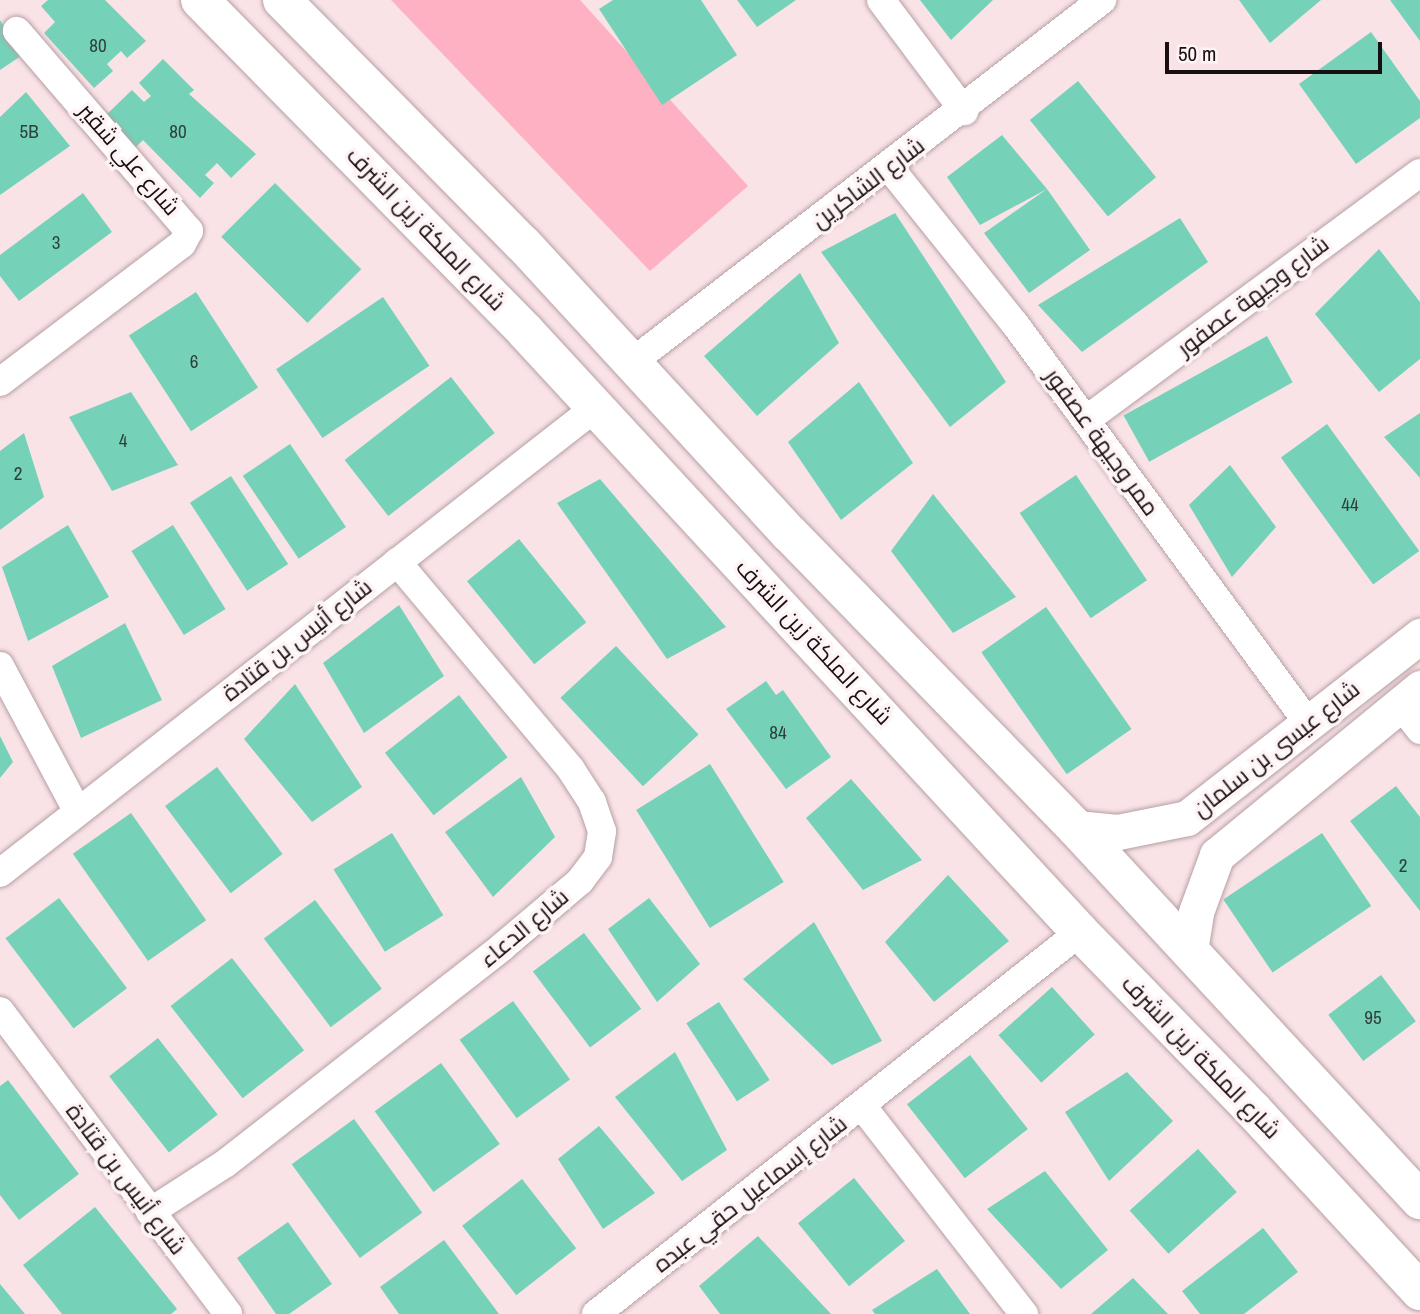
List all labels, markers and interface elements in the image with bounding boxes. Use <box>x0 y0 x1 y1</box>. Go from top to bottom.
scale bar <box>1168 28 1385 72</box>
house number: 80 <box>89 35 107 57</box>
text: 50 m <box>1178 39 1216 68</box>
street label: شارع علي شقير <box>73 97 185 221</box>
house number: 5B <box>19 121 39 143</box>
house number: 80 <box>169 121 187 143</box>
street label: شارع الشاكرين <box>806 132 930 234</box>
street label: شارع الملكة زين الشرف <box>341 142 511 316</box>
street label: شارع وجيهة عصفور <box>1172 230 1334 362</box>
house number: 3 <box>52 232 60 254</box>
house number: 6 <box>190 351 198 373</box>
street label: ممر وجيهة عصفور <box>1039 363 1165 521</box>
house number: 4 <box>119 430 127 452</box>
house number: 2 <box>14 463 22 485</box>
house number: 44 <box>1341 494 1359 516</box>
street label: شارع الملكة زين الشرف <box>730 553 898 731</box>
street label: شارع أنيس بن قتادة <box>217 573 377 707</box>
street label: شارع عيسى بن سلمان <box>1187 675 1365 823</box>
house number: 84 <box>769 722 787 744</box>
house number: 2 <box>1399 855 1407 877</box>
street label: شارع الدعاء <box>474 883 574 973</box>
street label: شارع الملكة زين الشرف <box>1116 970 1286 1144</box>
house number: 95 <box>1364 1007 1382 1029</box>
street label: شارع أنيس بن قتادة <box>60 1098 192 1260</box>
street label: شارع إسماعيل حقي عبده <box>648 1110 852 1278</box>

